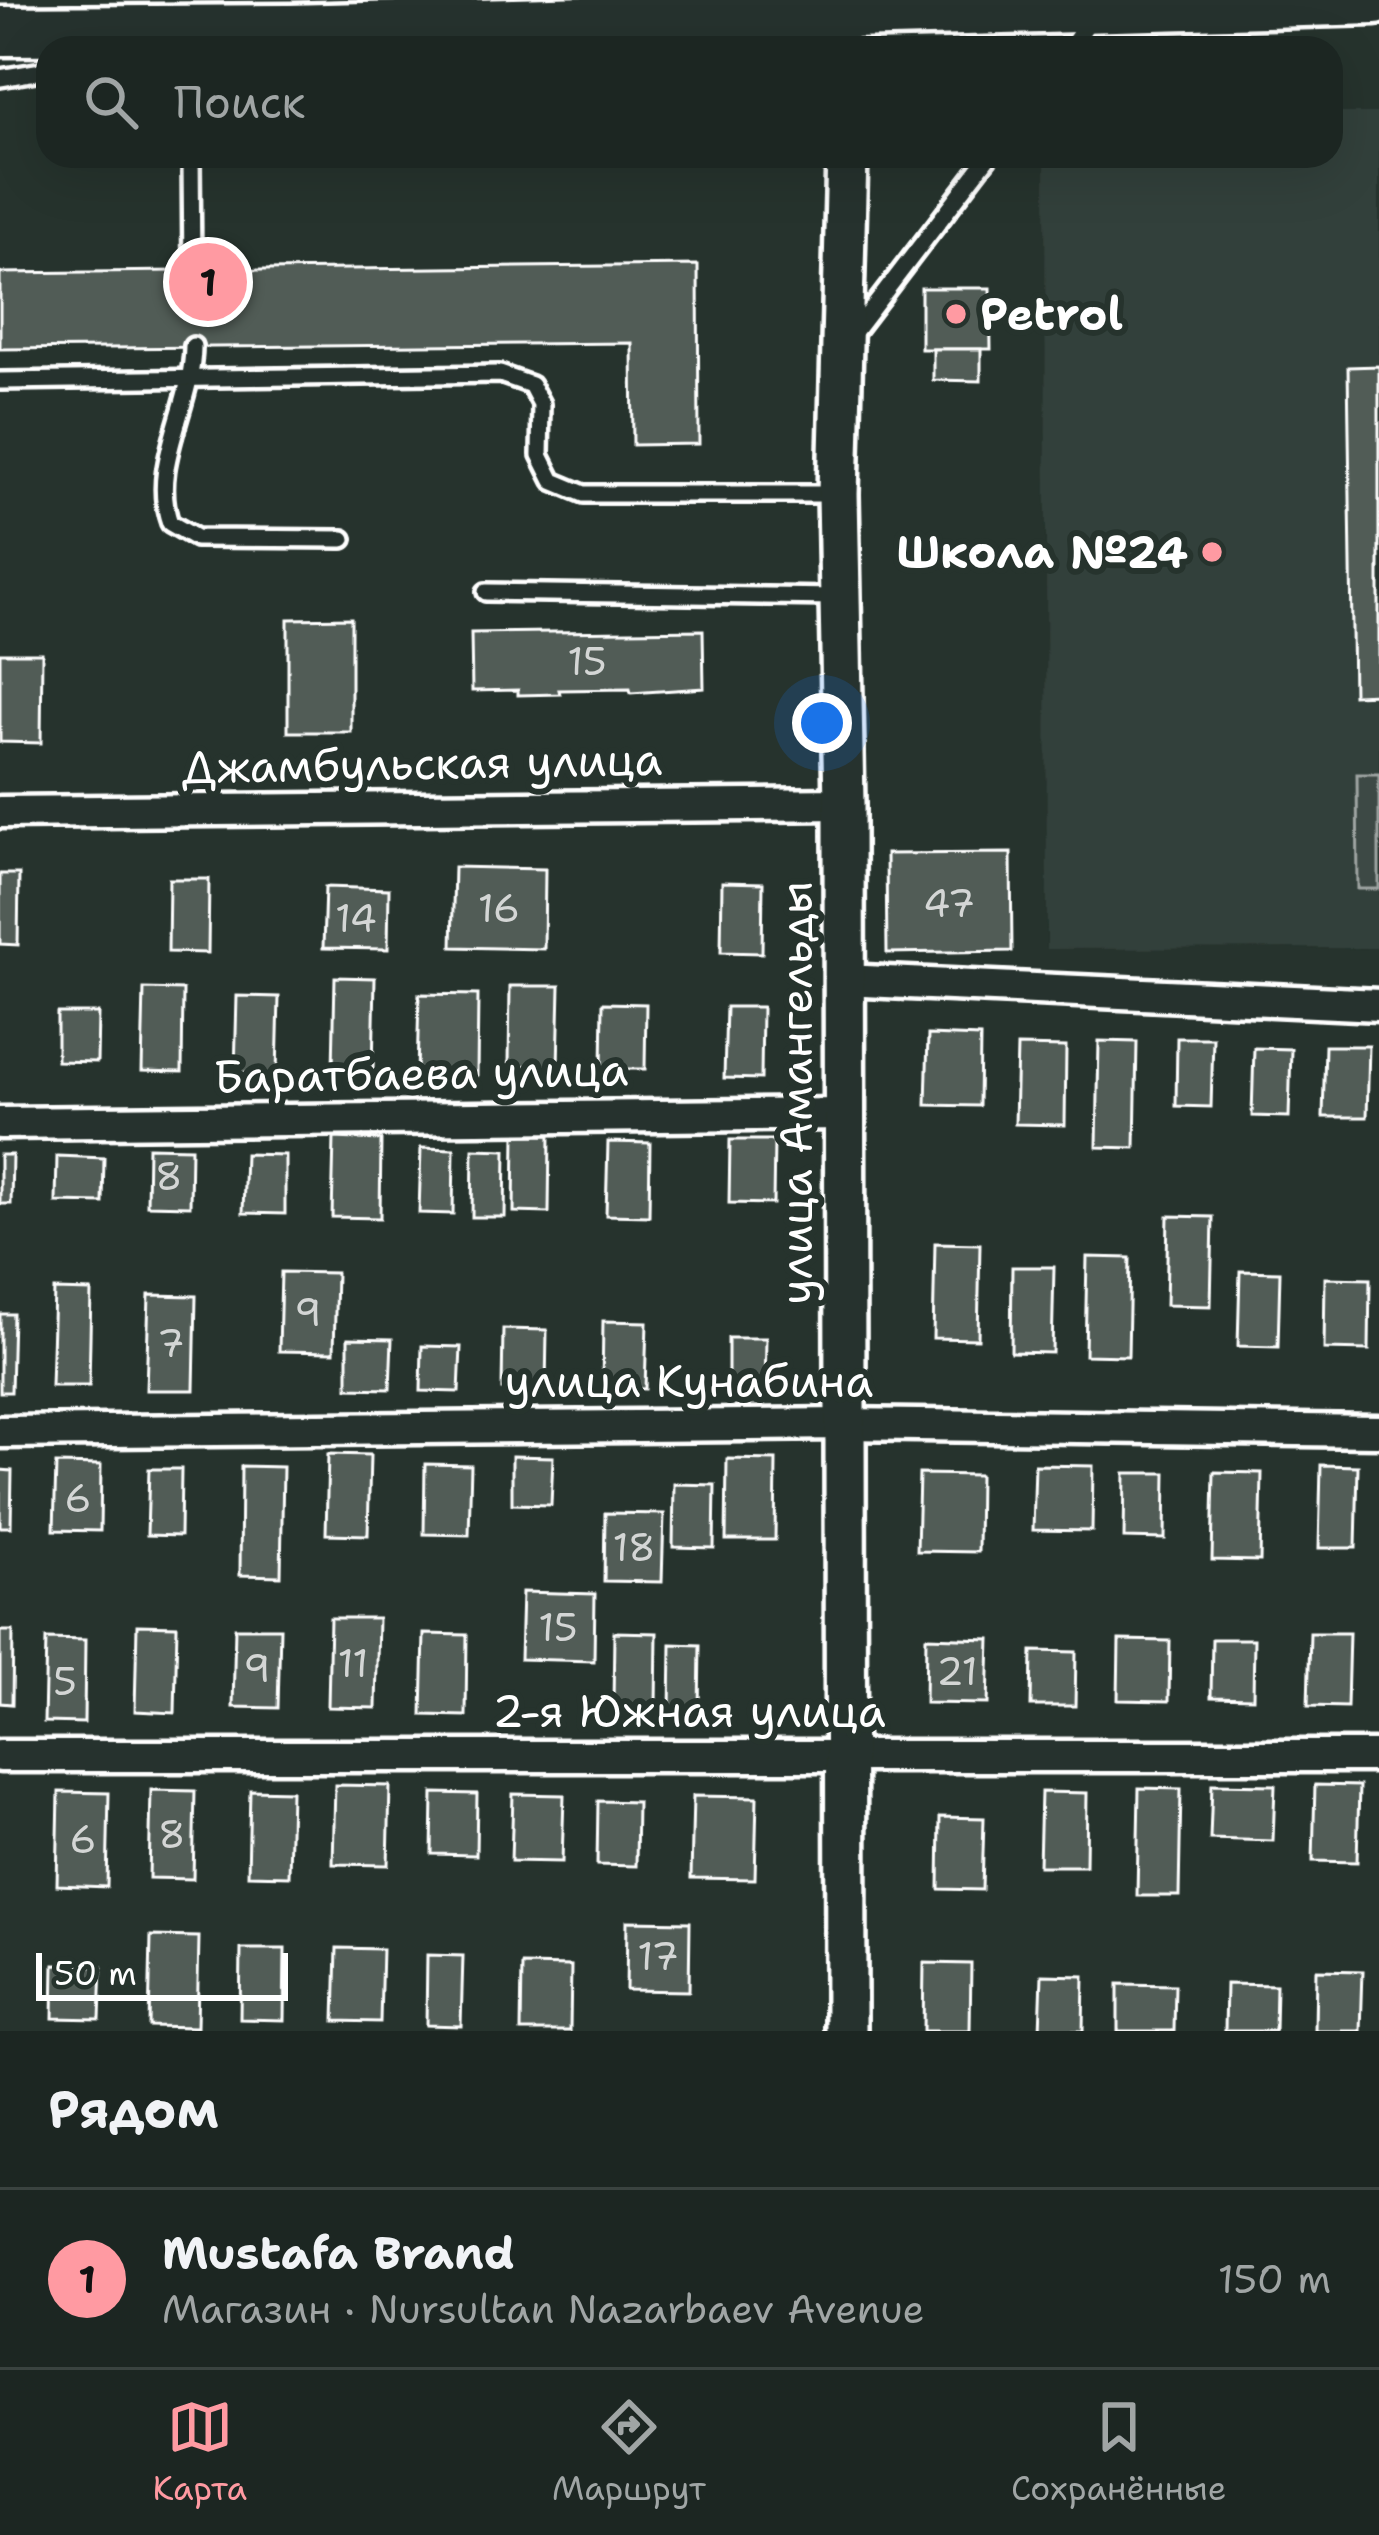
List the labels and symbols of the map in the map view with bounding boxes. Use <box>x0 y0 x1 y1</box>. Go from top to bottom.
pin: 1 <box>169 237 247 327</box>
place label: Petrol <box>980 284 1123 344</box>
marker: Petrol <box>943 301 969 327</box>
place label: Школа №24 <box>896 522 1188 582</box>
marker: Школа №24 <box>1199 539 1225 565</box>
house number: 15 <box>567 635 607 687</box>
your location <box>792 693 852 753</box>
street label: Джамбульская улица <box>181 729 663 797</box>
house number: 47 <box>923 877 975 929</box>
street label: улица Амангельды <box>766 881 826 1305</box>
house number: 16 <box>478 882 520 934</box>
house number: 14 <box>335 892 377 944</box>
street label: Баратбаева улица <box>213 1039 629 1107</box>
house number: 8 <box>155 1150 183 1202</box>
house number: 9 <box>294 1286 322 1338</box>
house number: 7 <box>157 1317 185 1369</box>
street label: улица Кунабина <box>505 1351 873 1411</box>
house number: 6 <box>64 1472 92 1524</box>
house number: 18 <box>612 1521 656 1573</box>
house number: 15 <box>538 1601 578 1653</box>
house number: 11 <box>337 1637 369 1689</box>
house number: 9 <box>243 1642 271 1694</box>
house number: 21 <box>936 1645 978 1697</box>
house number: 5 <box>53 1655 77 1707</box>
street label: 2-я Южная улица <box>492 1681 886 1741</box>
house number: 8 <box>158 1808 186 1860</box>
house number: 6 <box>69 1813 97 1865</box>
house number: 17 <box>637 1930 679 1982</box>
scale bar <box>36 1947 288 2000</box>

